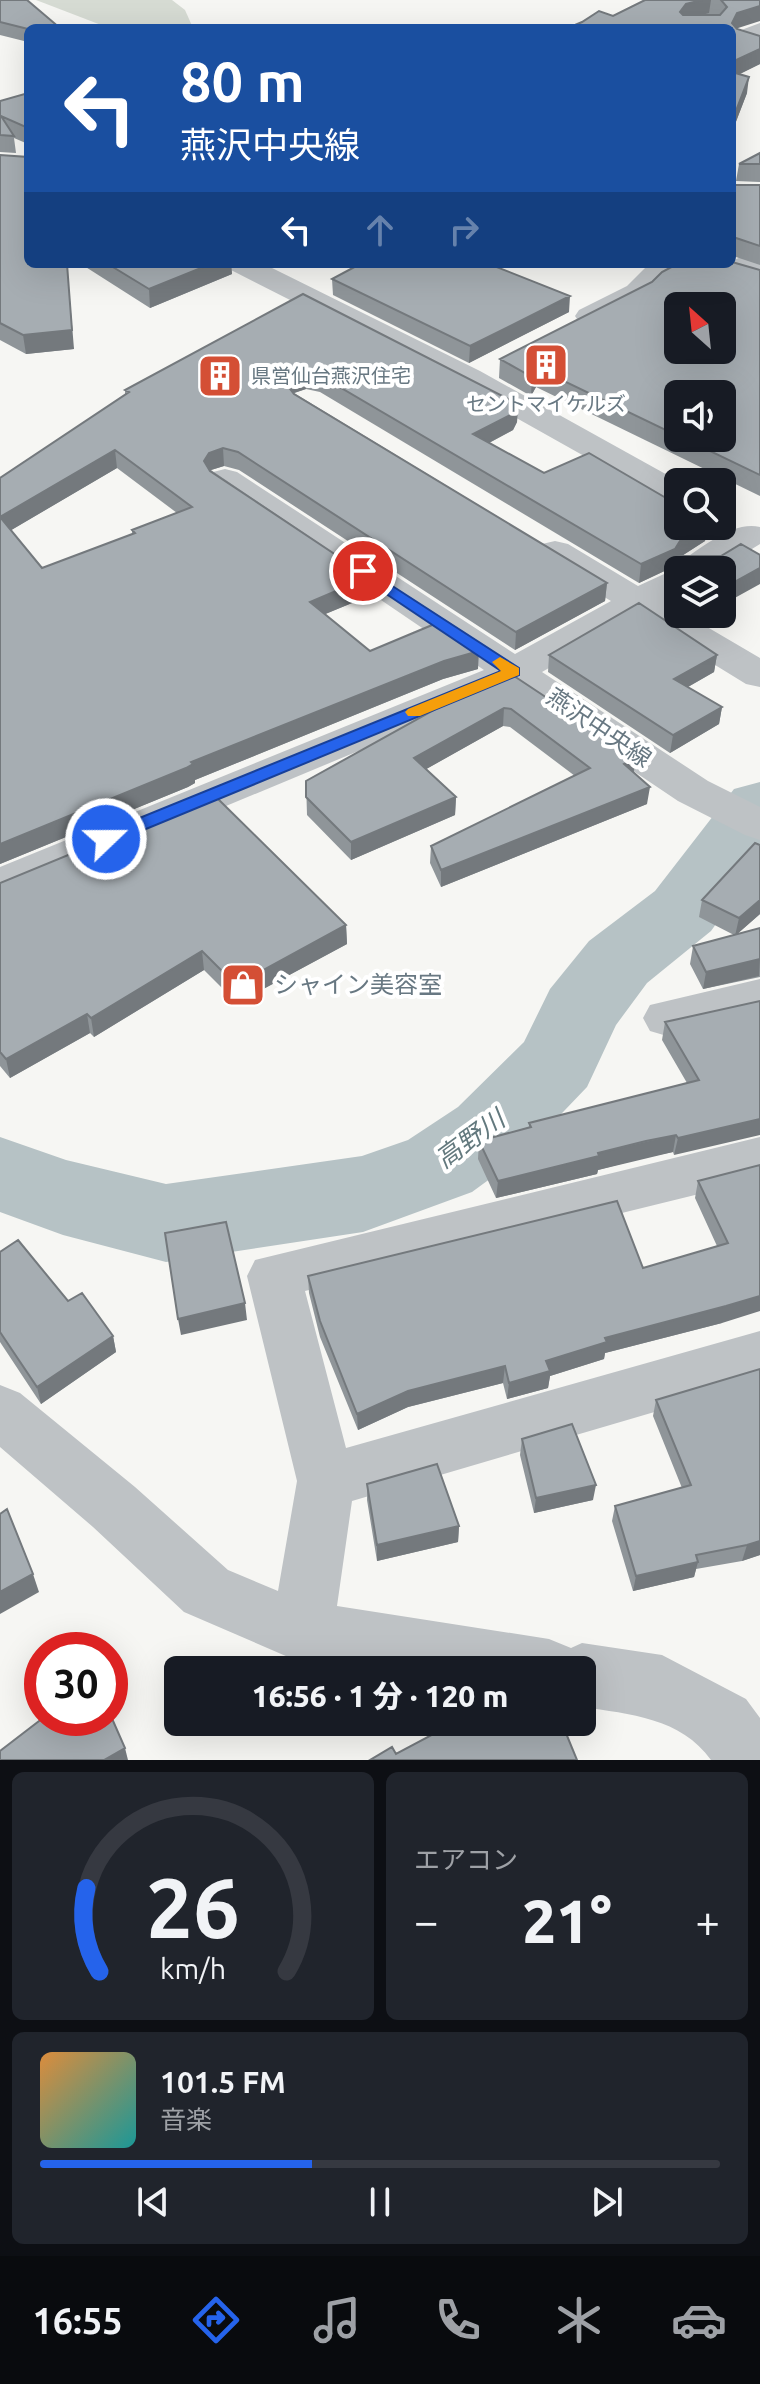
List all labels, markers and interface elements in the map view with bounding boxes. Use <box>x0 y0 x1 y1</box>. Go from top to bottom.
text: 80 m <box>180 50 305 113</box>
icon: left <box>48 56 152 160</box>
text: 燕沢中央線 <box>180 124 360 165</box>
icon: left <box>274 208 318 252</box>
icon: ahead <box>358 208 402 252</box>
icon: right <box>442 208 486 252</box>
north arrow <box>664 292 736 364</box>
map controls <box>664 292 736 628</box>
building icon: セントマイケルズ <box>522 341 570 389</box>
building icon: 県営仙台燕沢住宅 <box>196 352 244 400</box>
place label: 県営仙台燕沢住宅 <box>251 364 411 387</box>
button: sound <box>664 380 736 452</box>
place label: セントマイケルズ <box>466 392 626 415</box>
button: search <box>664 468 736 540</box>
pin <box>329 537 397 605</box>
icon: arrive <box>341 549 385 593</box>
button: layers <box>664 556 736 628</box>
street label: 燕沢中央線 <box>542 683 657 772</box>
position arrow <box>64 797 148 881</box>
shop icon: シャイン美容室 <box>219 961 267 1009</box>
place label: シャイン美容室 <box>274 971 442 998</box>
water label: 高野川 <box>430 1102 512 1173</box>
speed limit sign: 30 <box>24 1632 128 1736</box>
text: 16:56 · 1 分 · 120 m <box>252 1679 508 1713</box>
text: エアコン <box>414 1845 518 1874</box>
text: 26 <box>146 1860 240 1954</box>
text: 21° <box>522 1887 612 1954</box>
text: − <box>414 1896 439 1945</box>
text: + <box>695 1896 720 1945</box>
text: km/h <box>160 1952 226 1984</box>
text: 101.5 FM <box>160 2065 286 2099</box>
text: 音楽 <box>160 2105 212 2134</box>
icon: previous <box>131 2180 175 2224</box>
icon: pause <box>358 2180 402 2224</box>
icon: next <box>585 2180 629 2224</box>
icon: directions <box>188 2292 244 2348</box>
icon: music <box>309 2292 365 2348</box>
icon: phone <box>430 2292 486 2348</box>
icon: climate <box>551 2292 607 2348</box>
icon: car <box>671 2292 727 2348</box>
text: 16:55 <box>32 2300 123 2341</box>

